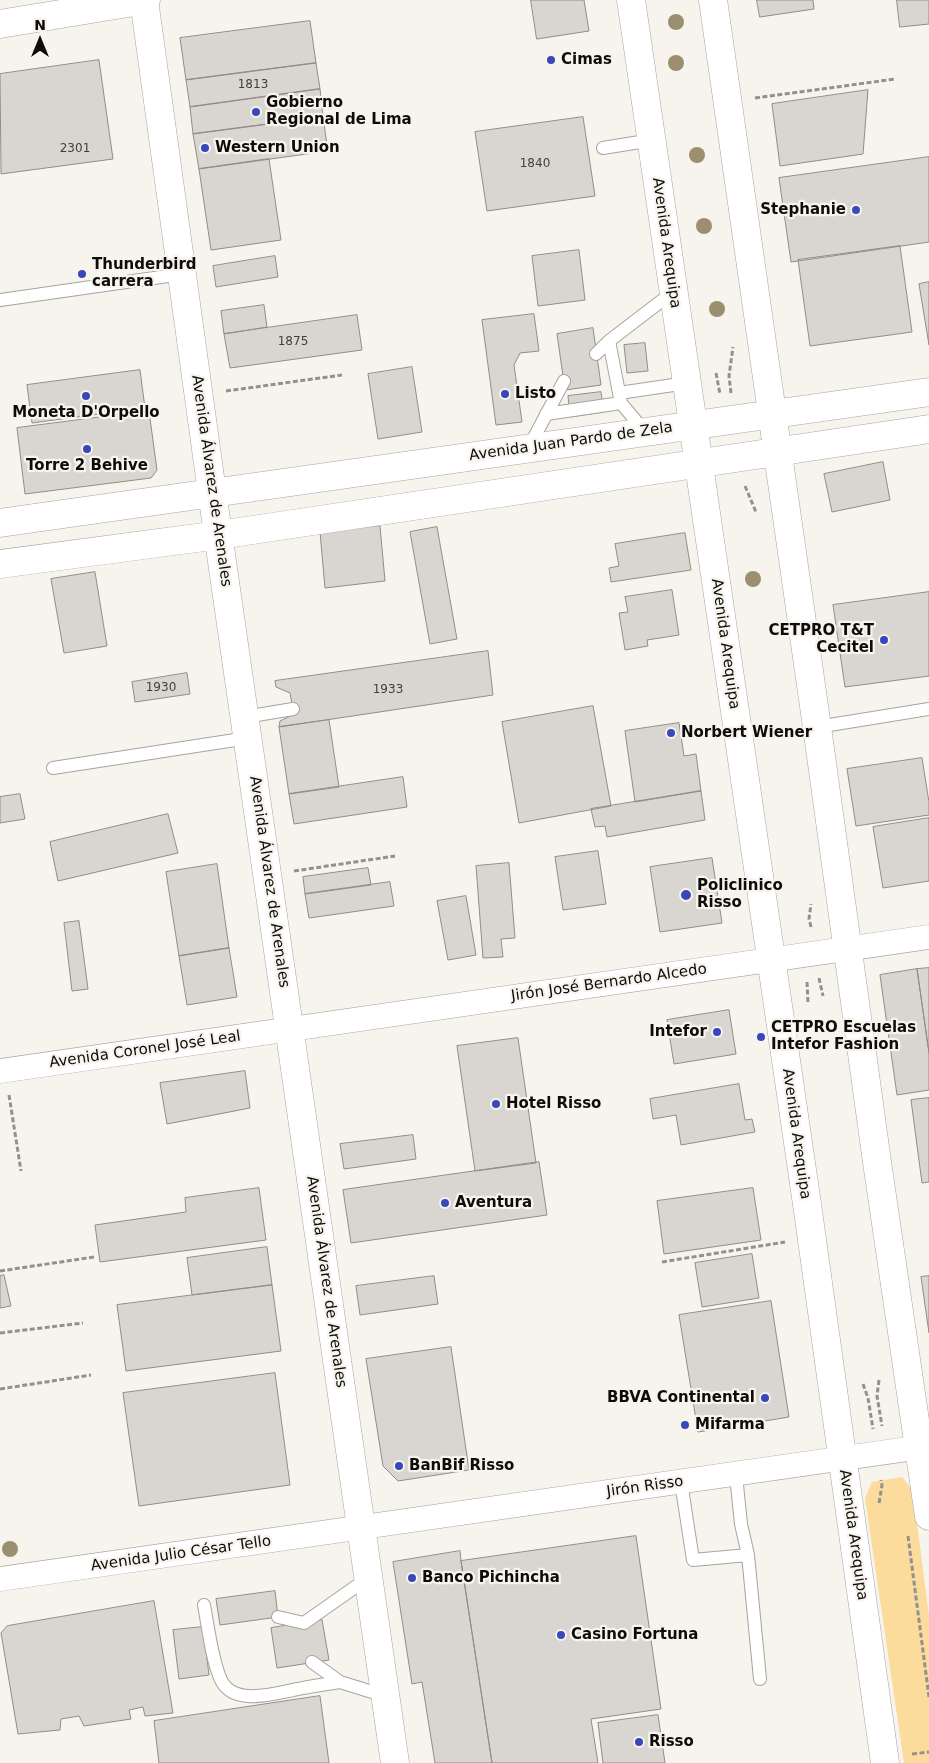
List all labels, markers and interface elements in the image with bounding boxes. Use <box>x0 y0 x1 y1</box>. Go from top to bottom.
north arrow <box>15 15 65 65</box>
text: N <box>34 17 46 33</box>
place label: Cimas <box>561 51 612 69</box>
marker: Cimas <box>545 54 557 66</box>
house number: 1813 <box>238 78 268 92</box>
place label: Gobierno Regional de Lima <box>266 94 412 129</box>
marker: Gobierno Regional de Lima <box>250 106 262 118</box>
place label: Western Union <box>215 139 340 157</box>
house number: 2301 <box>60 142 90 156</box>
marker: Western Union <box>199 142 211 154</box>
house number: 1840 <box>520 157 550 171</box>
street label: Avenida Arequipa <box>648 176 684 310</box>
place label: Stephanie <box>760 201 846 219</box>
marker: Stephanie <box>850 204 862 216</box>
place label: Thunderbird carrera <box>92 256 197 291</box>
marker: Thunderbird carrera <box>76 268 88 280</box>
house number: 1875 <box>278 335 308 349</box>
street label: Avenida Álvarez de Arenales <box>187 374 235 588</box>
place label: Listo <box>515 385 556 403</box>
marker: Listo <box>499 388 511 400</box>
marker: Moneta D'Orpello <box>80 390 92 402</box>
place label: Moneta D'Orpello <box>12 404 160 422</box>
street label: Avenida Juan Pardo de Zela <box>468 419 674 465</box>
marker: Torre 2 Behive <box>81 443 93 455</box>
place label: Torre 2 Behive <box>26 457 148 475</box>
street label: Avenida Arequipa <box>707 577 743 711</box>
place label: CETPRO T&T Cecitel <box>768 622 874 657</box>
marker: CETPRO T&T Cecitel <box>878 634 890 646</box>
house number: 1930 <box>146 681 176 695</box>
house number: 1933 <box>373 683 403 697</box>
place label: Norbert Wiener <box>681 724 812 742</box>
marker: Norbert Wiener <box>665 727 677 739</box>
street label: Avenida Álvarez de Arenales <box>245 775 293 989</box>
place label: Policlinico Risso <box>697 877 783 912</box>
marker: Policlinico Risso <box>679 888 693 902</box>
street label: Jirón José Bernardo Alcedo <box>510 960 708 1006</box>
place label: CETPRO Escuelas Intefor Fashion <box>771 1019 916 1054</box>
place label: Intefor <box>649 1023 707 1041</box>
marker: Intefor <box>711 1026 723 1038</box>
street label: Avenida Coronel José Leal <box>48 1028 242 1072</box>
marker: CETPRO Escuelas Intefor Fashion <box>755 1031 767 1043</box>
street label: Avenida Arequipa <box>778 1067 814 1201</box>
place label: Hotel Risso <box>506 1095 601 1113</box>
marker: Hotel Risso <box>490 1098 502 1110</box>
street label: Avenida Álvarez de Arenales <box>302 1175 350 1389</box>
place label: Aventura <box>455 1194 532 1212</box>
marker: Aventura <box>439 1197 451 1209</box>
place label: BBVA Continental <box>607 1389 755 1407</box>
marker: BBVA Continental <box>759 1392 771 1404</box>
place label: Mifarma <box>695 1416 765 1434</box>
marker: Mifarma <box>679 1419 691 1431</box>
place label: BanBif Risso <box>409 1457 514 1475</box>
marker: BanBif Risso <box>393 1460 405 1472</box>
street label: Avenida Arequipa <box>835 1468 871 1602</box>
street label: Jirón Risso <box>605 1473 685 1501</box>
street label: Avenida Julio César Tello <box>90 1532 272 1576</box>
place label: Banco Pichincha <box>422 1569 560 1587</box>
marker: Banco Pichincha <box>406 1572 418 1584</box>
place label: Casino Fortuna <box>571 1626 698 1644</box>
marker: Casino Fortuna <box>555 1629 567 1641</box>
place label: Risso <box>649 1733 694 1751</box>
marker: Risso <box>633 1736 645 1748</box>

